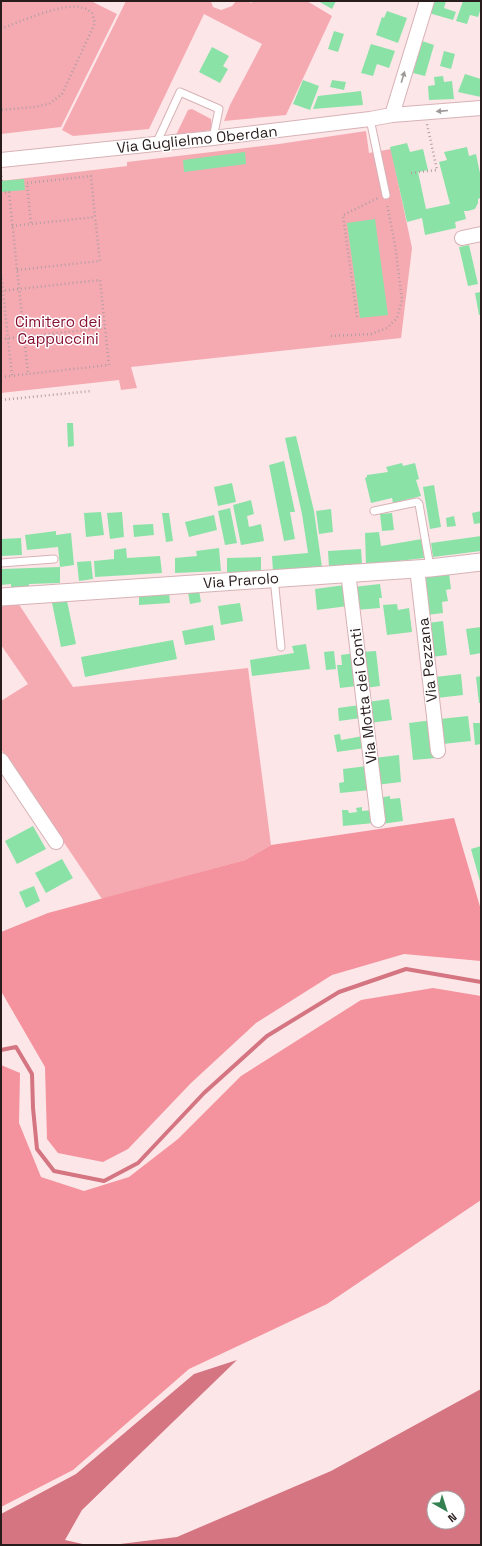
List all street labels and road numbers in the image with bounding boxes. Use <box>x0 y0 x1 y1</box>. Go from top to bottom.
street label: Via Guglielmo Oberdan <box>116 121 278 157</box>
street label: Via Prarolo <box>202 568 280 592</box>
street label: Via Pezzana <box>413 616 441 703</box>
street label: Via Motta dei Conti <box>345 627 381 765</box>

